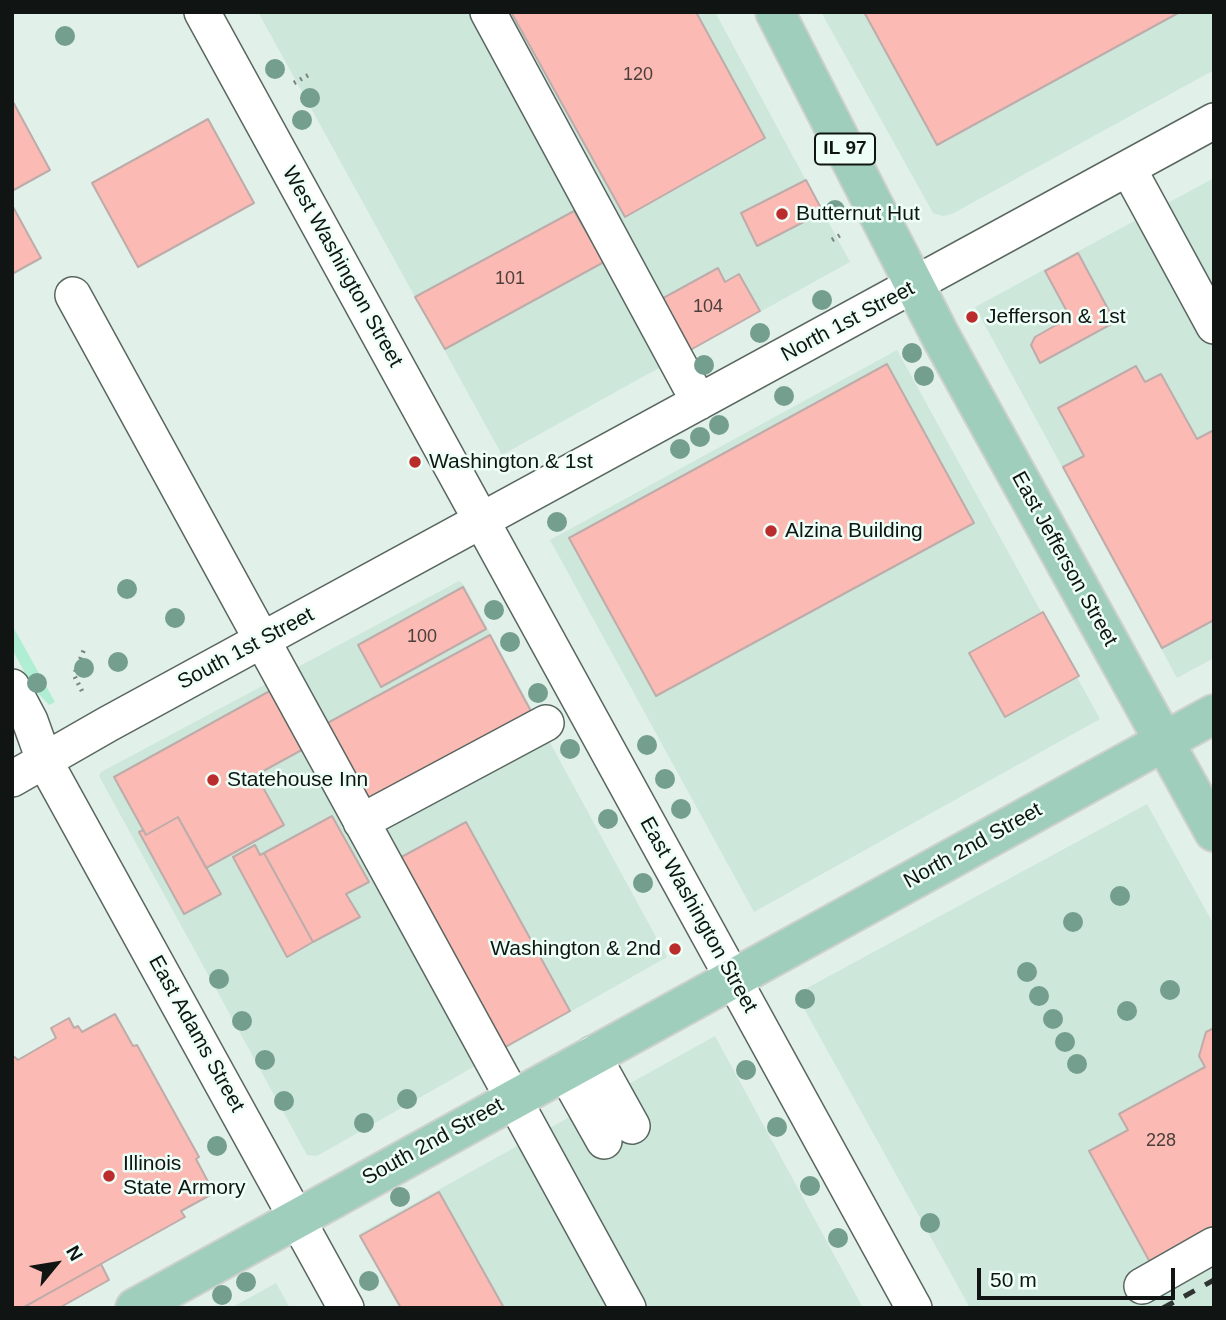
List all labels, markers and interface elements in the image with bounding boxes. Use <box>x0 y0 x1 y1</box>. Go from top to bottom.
house number: 120 <box>623 64 653 86</box>
road number: IL 97 <box>815 134 875 164</box>
street label: West Washington Street <box>276 162 408 372</box>
place label: Butternut Hut <box>796 201 920 227</box>
marker: Butternut Hut <box>774 206 790 222</box>
house number: 101 <box>495 268 525 290</box>
street label: North 1st Street <box>777 276 919 368</box>
house number: 104 <box>693 296 723 318</box>
place label: Jefferson & 1st <box>986 304 1126 330</box>
marker: Jefferson & 1st <box>964 309 980 325</box>
place label: Washington & 1st <box>429 449 593 475</box>
marker: Washington & 1st <box>407 454 423 470</box>
street label: East Jefferson Street <box>1006 467 1122 651</box>
place label: Alzina Building <box>785 518 923 544</box>
marker: Alzina Building <box>763 523 779 539</box>
street label: South 1st Street <box>174 603 318 695</box>
house number: 100 <box>407 626 437 648</box>
place label: Statehouse Inn <box>227 767 368 793</box>
marker: Statehouse Inn <box>205 772 221 788</box>
street label: North 2nd Street <box>900 798 1046 894</box>
street label: East Washington Street <box>634 813 762 1017</box>
place label: Washington & 2nd <box>490 936 661 962</box>
marker: Washington & 2nd <box>667 941 683 957</box>
street label: East Adams Street <box>143 951 249 1117</box>
street label: South 2nd Street <box>358 1093 508 1191</box>
house number: 228 <box>1146 1130 1176 1152</box>
place label: Illinois State Armory <box>123 1151 246 1201</box>
marker: Illinois State Armory <box>101 1168 117 1184</box>
north arrow <box>21 1229 91 1299</box>
text: N <box>62 1242 87 1264</box>
scale bar <box>981 1254 1179 1298</box>
text: 50 m <box>990 1268 1037 1291</box>

